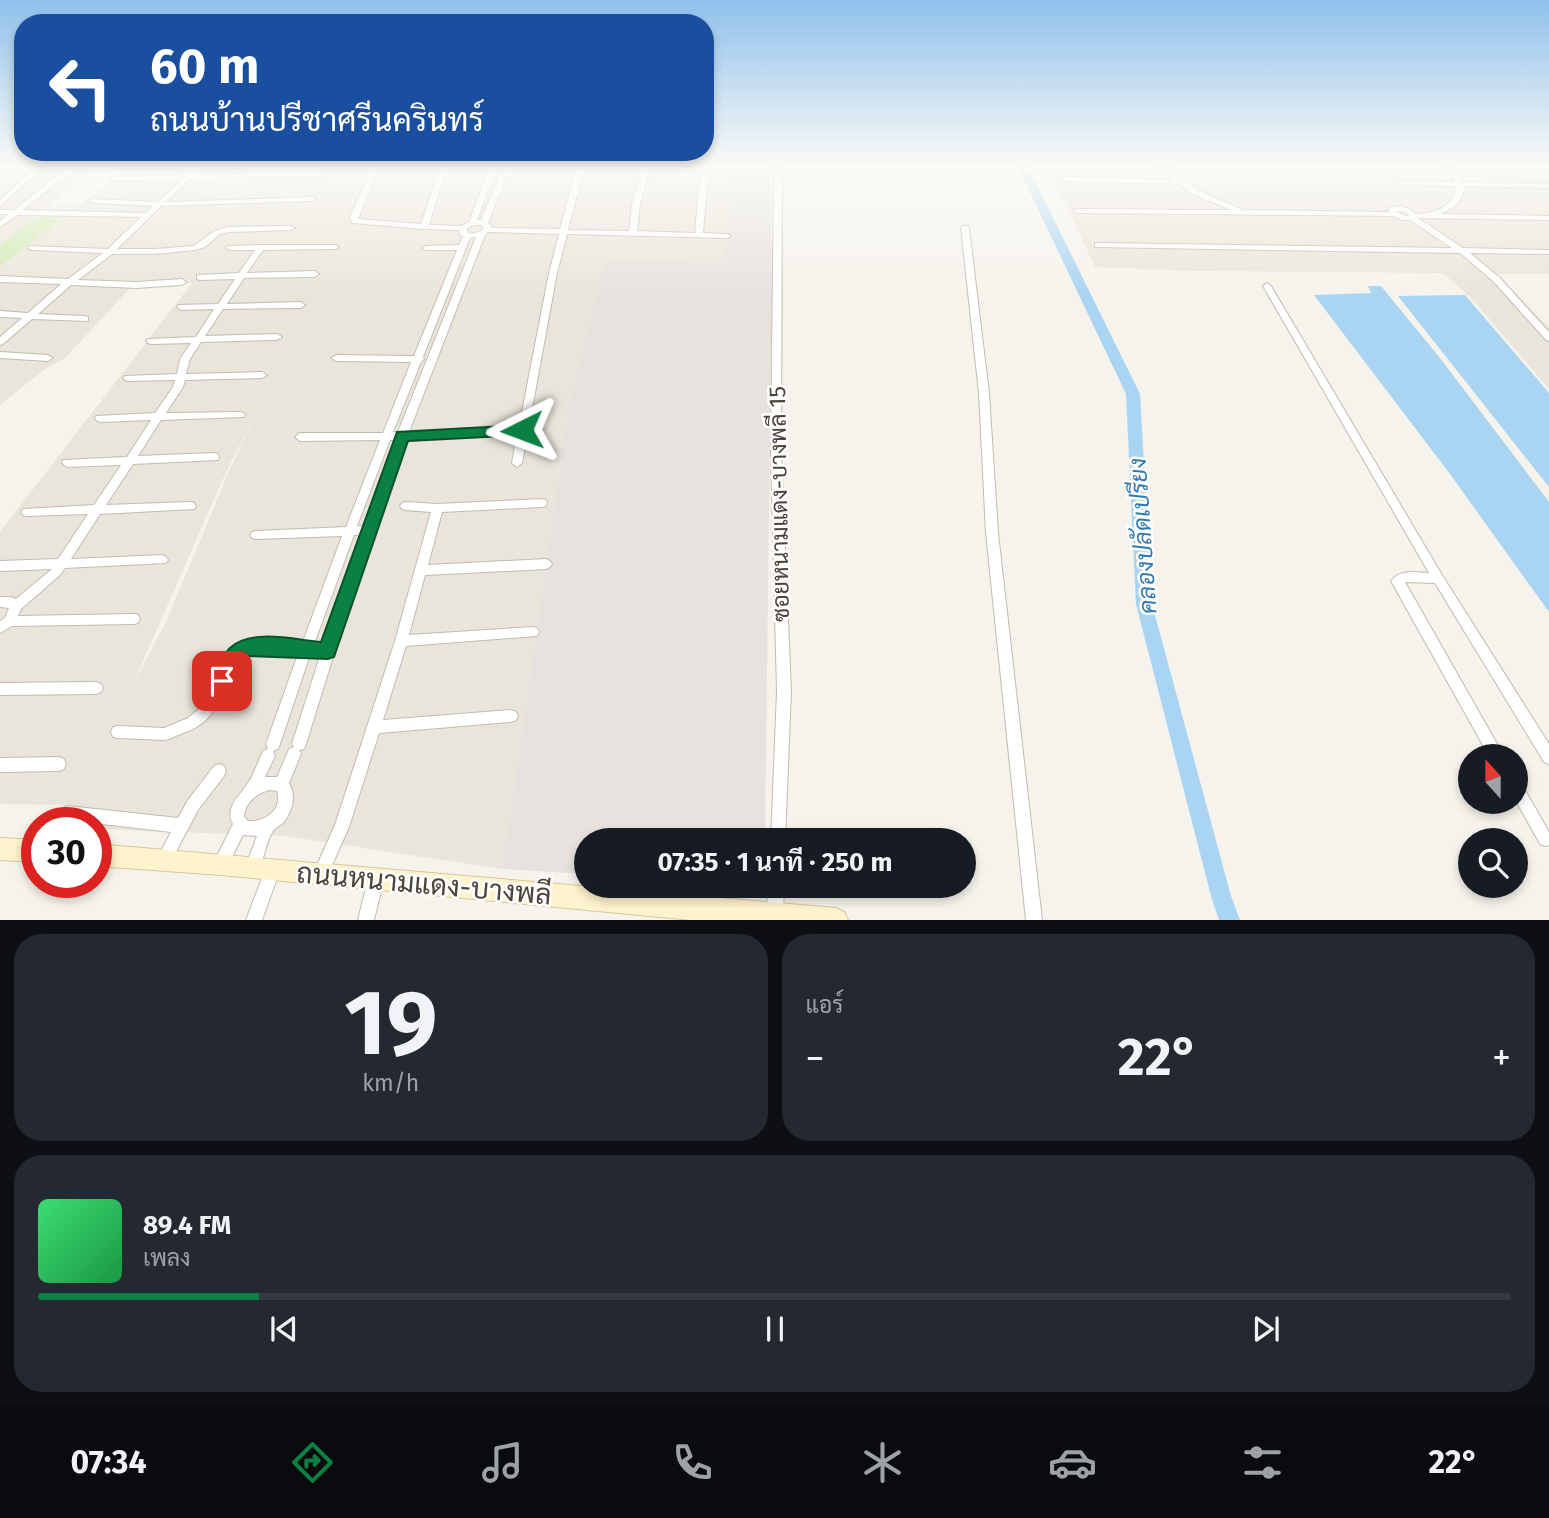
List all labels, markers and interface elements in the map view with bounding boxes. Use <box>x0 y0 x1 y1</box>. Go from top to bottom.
text: 60 m <box>150 37 259 96</box>
icon: left <box>35 42 126 133</box>
text: ถนนบ้านปรีชาศรีนครินทร์ <box>150 101 484 139</box>
street label: ซอยหนามแดง-บางพลี 15 <box>762 386 795 622</box>
position arrow <box>485 393 559 467</box>
water label: คลองปลัดเปรียง <box>1123 457 1162 615</box>
pin <box>192 651 252 711</box>
icon: arrive <box>203 662 241 700</box>
north arrow <box>1458 744 1528 814</box>
map controls <box>1458 744 1528 898</box>
speed limit sign: 30 <box>21 807 112 898</box>
button: search <box>1458 828 1528 898</box>
text: 07:35 · 1 นาที · 250 m <box>658 847 892 878</box>
street label: ถนนหนามแดง-บางพลี <box>295 854 553 912</box>
text: 19 <box>344 969 437 1078</box>
text: แอร์ <box>806 991 843 1019</box>
text: 22° <box>1118 1026 1199 1089</box>
text: − <box>806 1035 825 1081</box>
text: + <box>1492 1035 1511 1081</box>
text: km/h <box>362 1069 419 1097</box>
text: 89.4 FM <box>143 1210 231 1241</box>
text: เพลง <box>143 1244 190 1272</box>
icon: previous <box>265 1310 303 1348</box>
icon: pause <box>756 1310 794 1348</box>
icon: next <box>1247 1310 1285 1348</box>
icon: directions <box>288 1438 337 1487</box>
icon: music <box>478 1438 527 1487</box>
icon: phone <box>668 1438 717 1487</box>
icon: climate <box>858 1438 907 1487</box>
icon: car <box>1048 1438 1097 1487</box>
icon: filters <box>1238 1438 1287 1487</box>
text: 07:34 <box>71 1443 146 1481</box>
text: 22° <box>1429 1443 1478 1481</box>

